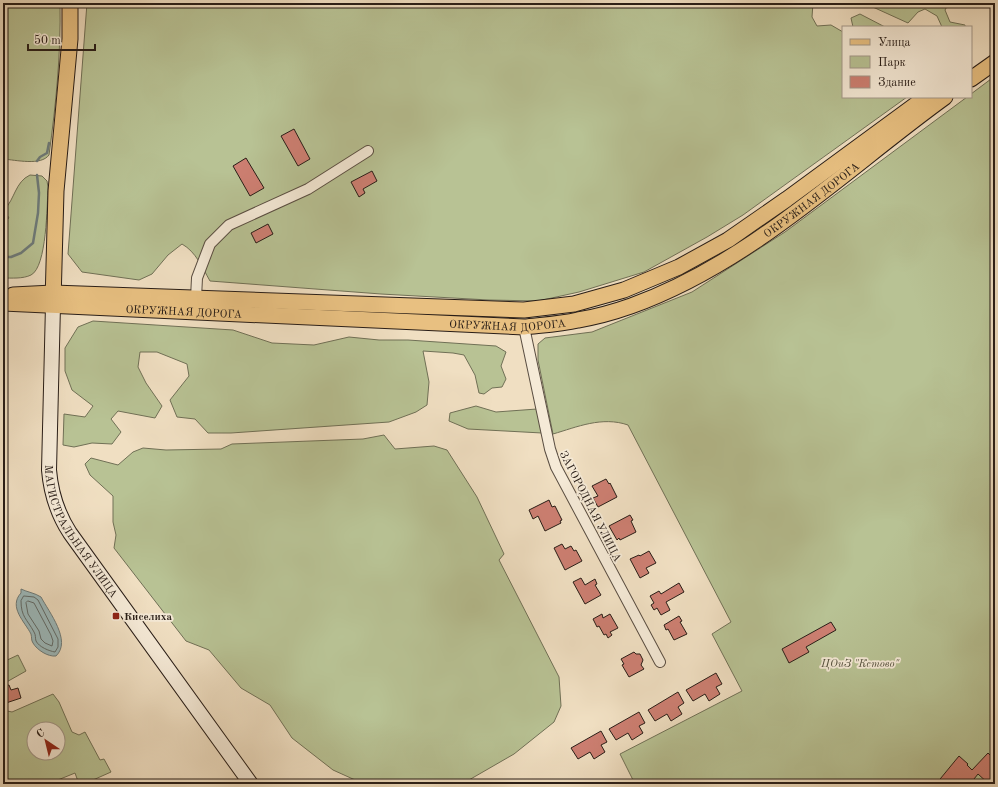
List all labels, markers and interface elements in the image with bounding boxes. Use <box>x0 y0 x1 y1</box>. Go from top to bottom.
scale bar <box>28 26 95 52</box>
legend <box>842 26 972 98</box>
text: 50 m <box>34 34 61 47</box>
text: Улица <box>878 37 911 49</box>
text: Парк <box>878 57 906 69</box>
text: Здание <box>878 77 916 89</box>
street label: ОКРУЖНАЯ ДОРОГА <box>762 161 862 240</box>
street label: ОКРУЖНАЯ ДОРОГА <box>125 305 243 321</box>
street label: ОКРУЖНАЯ ДОРОГА <box>449 318 567 334</box>
street label: ЗАГОРОДНАЯ УЛИЦА <box>557 450 623 564</box>
street label: МАГИСТРАЛЬНАЯ УЛИЦА <box>42 465 119 601</box>
marker: Киселиха <box>111 611 121 621</box>
place label: Киселиха <box>124 612 172 623</box>
park label: ЦОиЗ "Кстово" <box>820 658 900 670</box>
north arrow <box>26 721 66 761</box>
text: С <box>35 727 47 741</box>

